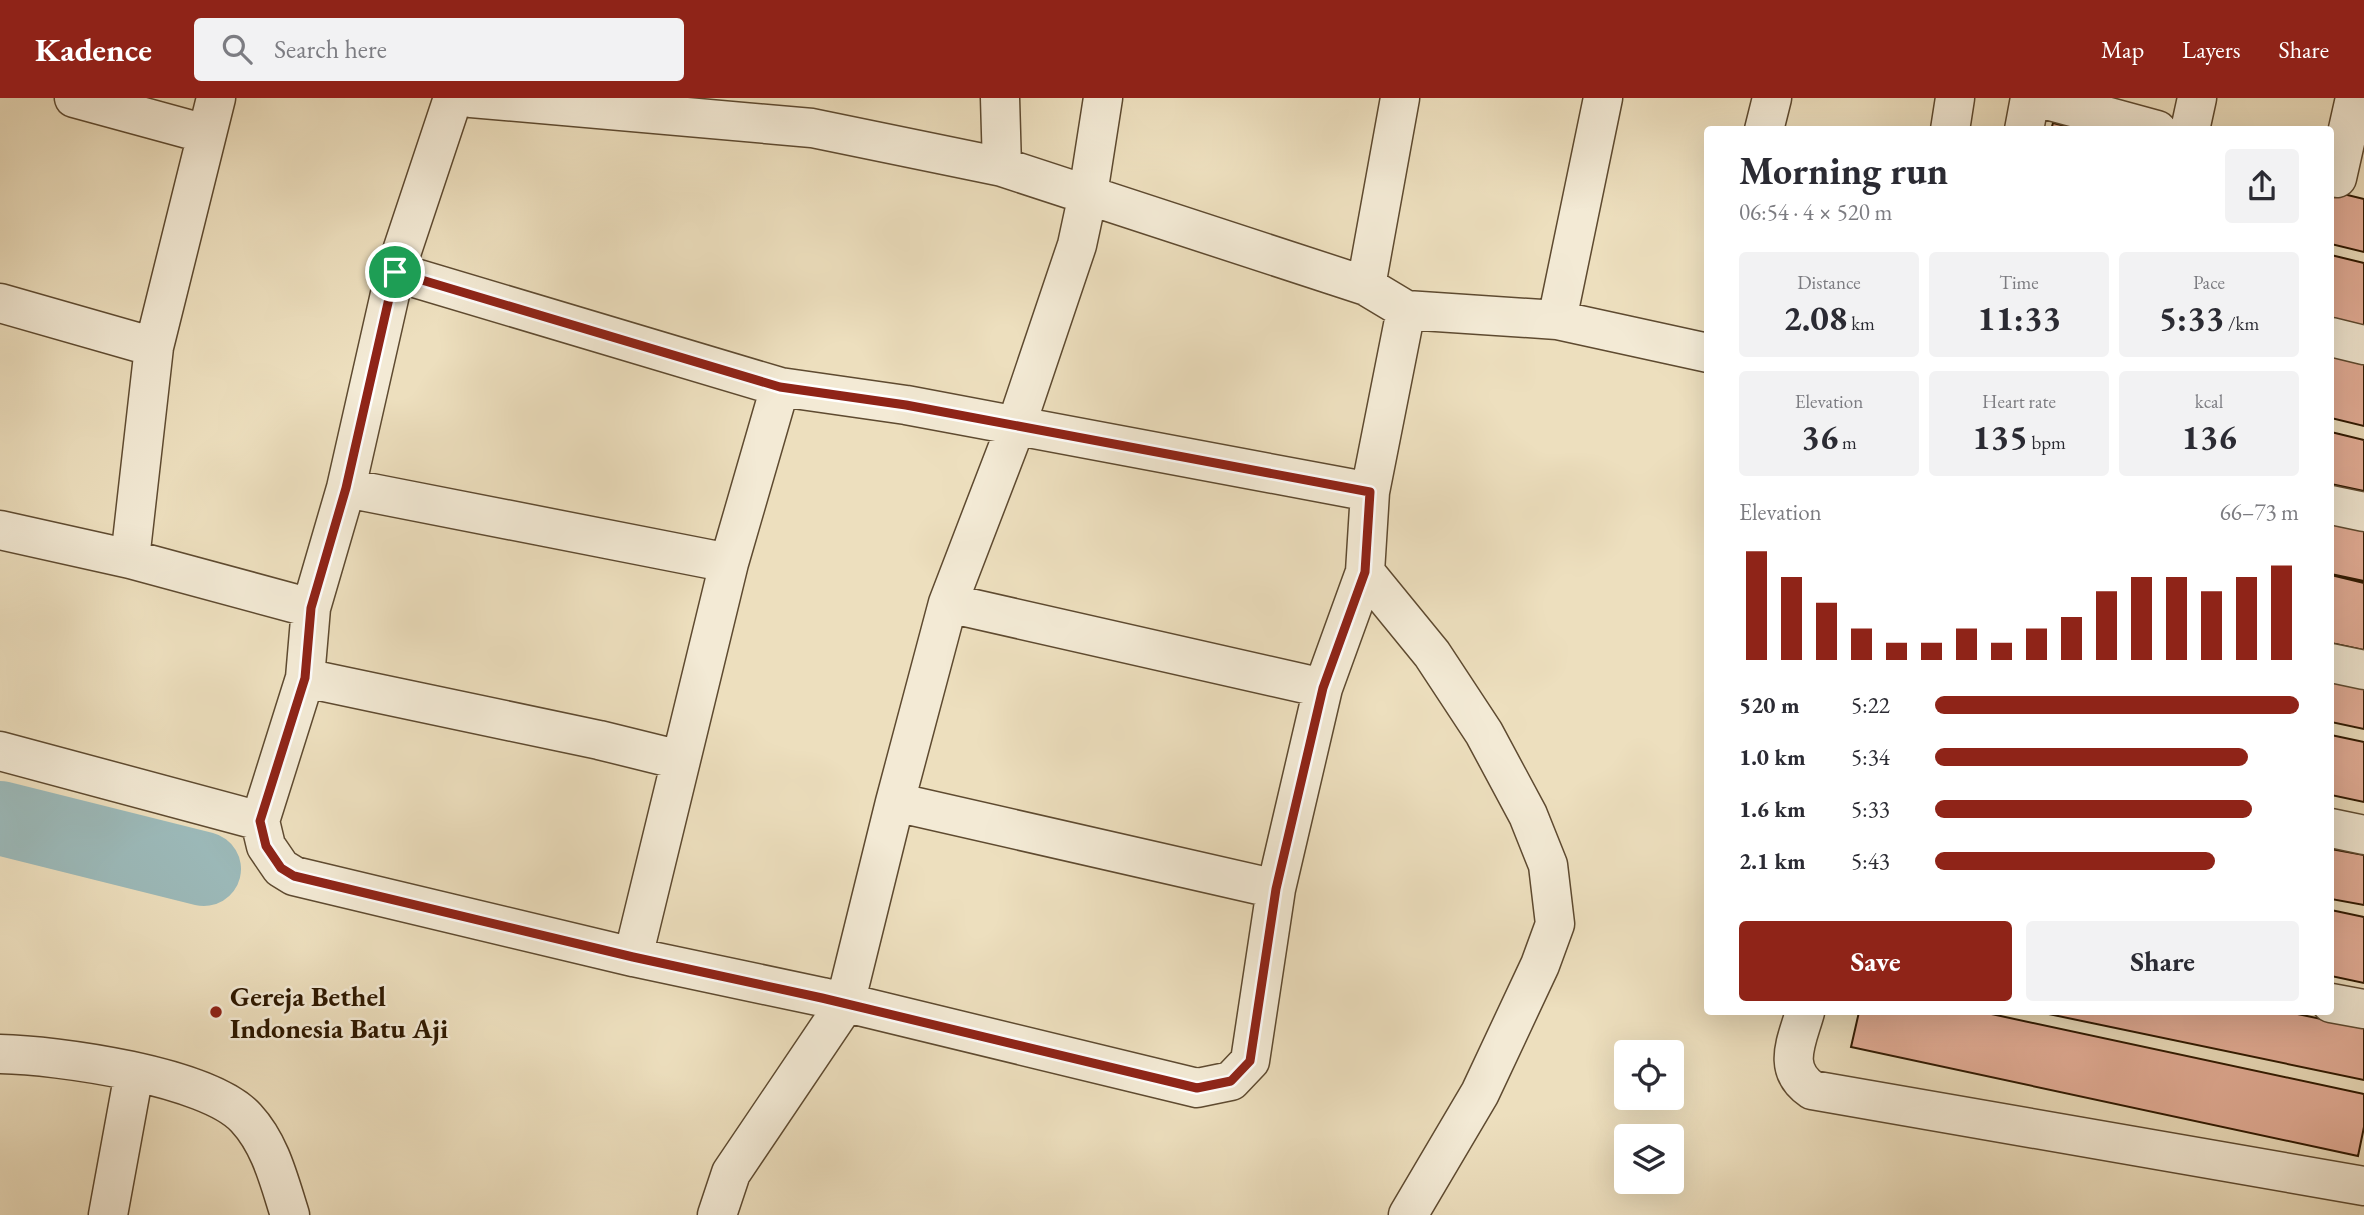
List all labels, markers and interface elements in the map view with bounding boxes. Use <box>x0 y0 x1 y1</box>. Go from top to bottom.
search box <box>194 18 684 81</box>
text: Kadence <box>35 28 152 71</box>
icon: search <box>218 30 256 68</box>
text: Search here <box>274 32 387 66</box>
text: Map <box>2101 34 2144 65</box>
text: Layers <box>2182 34 2241 65</box>
text: Share <box>2279 34 2329 65</box>
text: Morning run <box>1739 146 1948 195</box>
button: share <box>2225 149 2299 223</box>
text: 06:54 · 4 × 520 m <box>1739 197 1892 227</box>
pin <box>365 242 425 302</box>
icon: arrive <box>376 253 414 291</box>
text: Distance <box>1797 270 1861 295</box>
text: Time <box>1999 270 2039 295</box>
text: Pace <box>2193 270 2225 295</box>
text: 2.08 <box>1783 295 1847 340</box>
text: 11:33 <box>1977 295 2061 340</box>
text: 5:33 <box>2159 295 2224 340</box>
text: km <box>1847 311 1875 336</box>
text: /km <box>2224 311 2259 336</box>
text: Elevation <box>1795 389 1863 414</box>
text: Heart rate <box>1982 389 2056 414</box>
text: kcal <box>2195 389 2223 414</box>
text: 36 <box>1801 414 1838 459</box>
text: 135 <box>1972 414 2028 459</box>
text: 136 <box>2181 414 2237 459</box>
text: m <box>1838 430 1857 455</box>
text: bpm <box>2028 430 2066 455</box>
text: Elevation <box>1739 497 1822 527</box>
text: 66–73 m <box>2220 497 2299 527</box>
text: 520 m <box>1739 690 1800 720</box>
text: 5:22 <box>1851 690 1890 720</box>
text: 1.0 km <box>1739 742 1806 772</box>
text: 5:34 <box>1851 742 1890 772</box>
text: 1.6 km <box>1739 794 1806 824</box>
text: 5:33 <box>1851 794 1890 824</box>
text: 2.1 km <box>1739 846 1806 876</box>
text: 5:43 <box>1851 846 1890 876</box>
button: Save <box>1739 921 2012 1001</box>
button: Share <box>2026 921 2299 1001</box>
place label: Gereja Bethel Indonesia Batu Aji <box>230 978 448 1046</box>
marker: Gereja Bethel Indonesia Batu Aji <box>208 1004 224 1020</box>
map controls <box>1614 1040 1684 1194</box>
button: locate <box>1614 1040 1684 1110</box>
button: layers <box>1614 1124 1684 1194</box>

